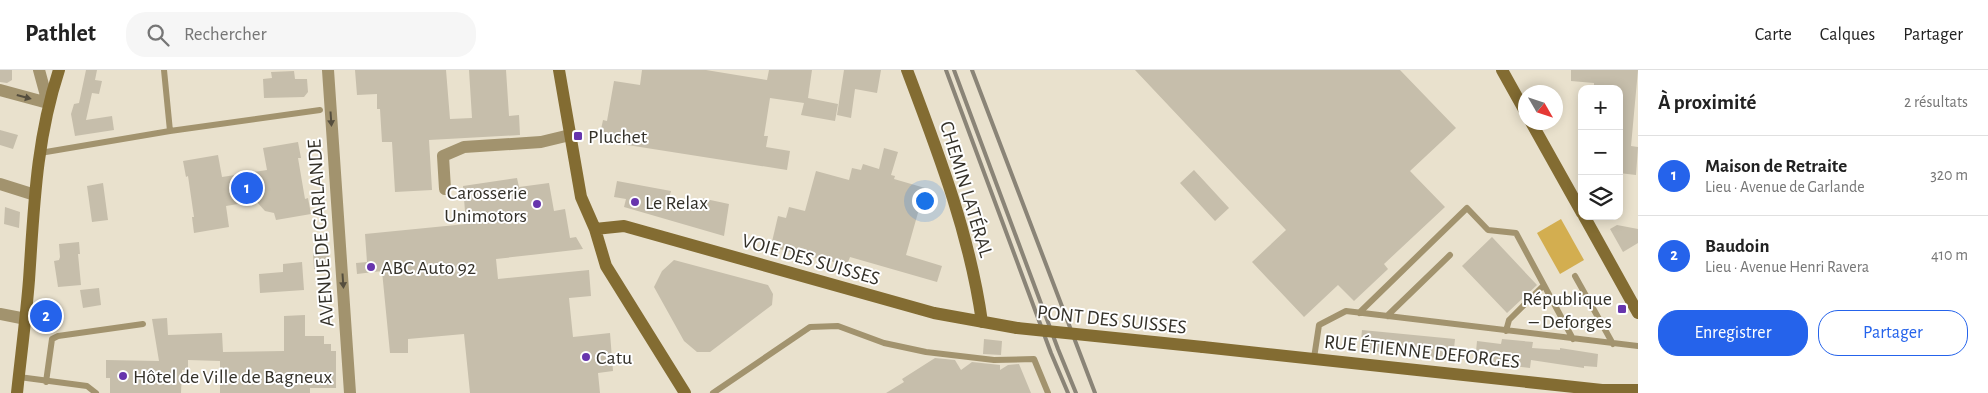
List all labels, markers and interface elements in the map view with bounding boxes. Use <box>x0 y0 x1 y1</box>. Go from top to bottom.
search box <box>126 12 476 57</box>
icon: search <box>144 21 172 49</box>
text: Pathlet <box>25 22 96 46</box>
text: Rechercher <box>184 25 267 44</box>
text: Carte <box>1755 26 1792 44</box>
text: Calques <box>1820 26 1875 44</box>
text: Partager <box>1903 26 1963 44</box>
north arrow <box>1518 85 1563 130</box>
map controls <box>1578 85 1623 220</box>
button: + <box>1578 85 1623 130</box>
text: À proximité <box>1658 92 1756 113</box>
one-way arrow <box>16 93 31 101</box>
text: 2 résultats <box>1904 94 1968 110</box>
one-way arrow <box>328 111 336 127</box>
street label: CHEMIN LATÉRAL <box>936 119 997 260</box>
place label: Pluchet <box>588 127 648 147</box>
marker: Pluchet <box>572 130 584 142</box>
button: − <box>1578 130 1623 175</box>
street label: AVENUE DE GARLANDE <box>304 138 338 327</box>
text: Maison de Retraite <box>1705 157 1847 176</box>
text: 1 <box>1671 167 1677 183</box>
text: 320 m <box>1930 167 1968 183</box>
pin: 1 <box>231 169 263 207</box>
button: layers <box>1578 175 1623 220</box>
text: Lieu · Avenue de Garlande <box>1705 179 1865 195</box>
place label: Carosserie Unimotors <box>444 183 527 226</box>
your location <box>912 188 938 214</box>
place label: Le Relax <box>645 193 708 213</box>
marker: Le Relax <box>629 196 641 208</box>
marker: Carosserie Unimotors <box>531 198 543 210</box>
street label: VOIE DES SUISSES <box>739 231 882 289</box>
text: Baudoin <box>1705 237 1769 256</box>
text: 2 <box>1670 247 1678 263</box>
text: 410 m <box>1931 247 1968 263</box>
place label: ABC Auto 92 <box>381 258 476 278</box>
text: Lieu · Avenue Henri Ravera <box>1705 259 1869 275</box>
marker: ABC Auto 92 <box>365 261 377 273</box>
one-way arrow <box>339 273 347 289</box>
place label: République – Deforges <box>1522 289 1612 332</box>
pin: 2 <box>30 297 62 335</box>
street label: PONT DES SUISSES <box>1036 302 1188 338</box>
marker: République – Deforges <box>1616 303 1628 315</box>
button: Enregistrer <box>1658 310 1808 356</box>
button: Partager <box>1818 310 1968 356</box>
street label: RUE ÉTIENNE DEFORGES <box>1323 331 1521 372</box>
place label: Catu <box>596 348 632 368</box>
marker: Catu <box>580 351 592 363</box>
place label: Hôtel de Ville de Bagneux <box>133 367 332 387</box>
marker: Hôtel de Ville de Bagneux <box>117 370 129 382</box>

